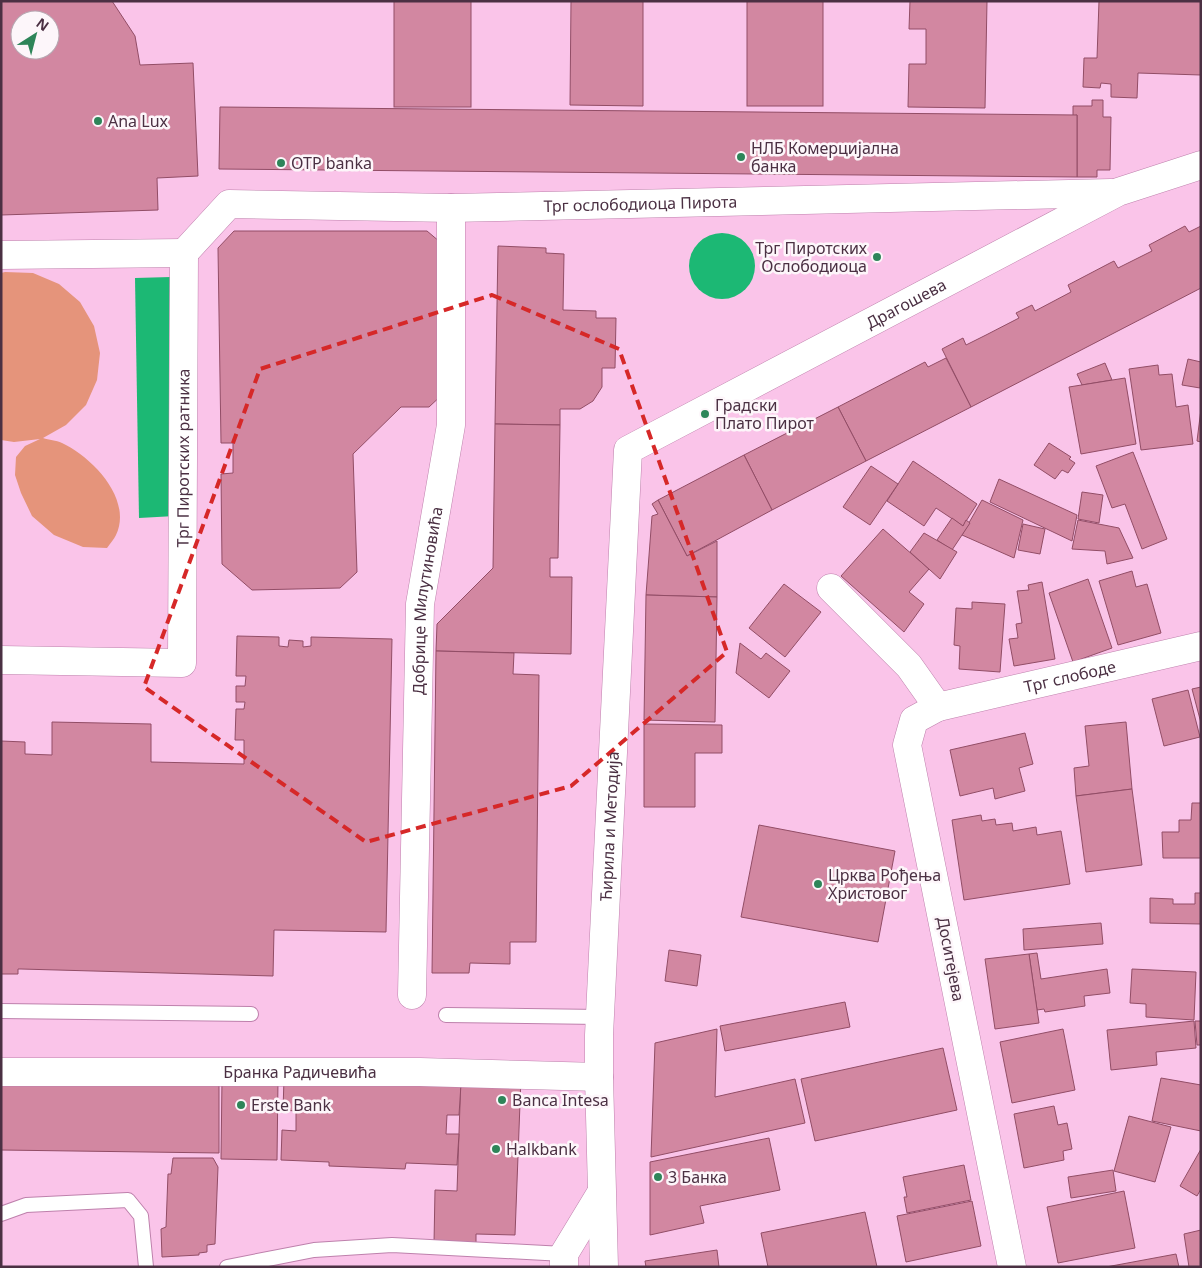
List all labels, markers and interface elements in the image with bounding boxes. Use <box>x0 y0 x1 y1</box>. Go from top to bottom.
north arrow <box>10 10 60 60</box>
text: N <box>33 13 53 35</box>
place label: Ana Lux <box>108 110 169 132</box>
marker: Ana Lux <box>92 115 104 127</box>
place label: НЛБ Комерцијална банка <box>751 137 899 177</box>
marker: НЛБ Комерцијална банка <box>735 151 747 163</box>
place label: OTP banka <box>291 152 372 174</box>
marker: OTP banka <box>275 157 287 169</box>
street label: Трг ослободиоца Пирота <box>543 190 737 217</box>
place label: Трг Пиротских Ослободиоца <box>755 237 868 277</box>
marker: Трг Пиротских Ослободиоца <box>871 251 883 263</box>
street label: Драгошева <box>862 273 950 334</box>
street label: Трг Пиротских ратника <box>172 369 194 548</box>
place label: Градски Плато Пирот <box>715 394 815 434</box>
marker: Градски Плато Пирот <box>699 408 711 420</box>
street label: Добрице Милутиновића <box>407 505 448 695</box>
street label: Трг слободе <box>1022 655 1118 698</box>
street label: Ћирила и Методија <box>595 751 624 902</box>
place label: Црква Рођења Христовог <box>828 864 941 904</box>
marker: Црква Рођења Христовог <box>812 878 824 890</box>
street label: Доситејева <box>932 915 970 1003</box>
street label: Бранка Радичевића <box>223 1061 377 1083</box>
place label: Banca Intesa <box>512 1089 609 1111</box>
place label: Erste Bank <box>251 1094 331 1116</box>
marker: Banca Intesa <box>496 1094 508 1106</box>
marker: Erste Bank <box>235 1099 247 1111</box>
place label: Halkbank <box>506 1138 577 1160</box>
marker: Halkbank <box>490 1143 502 1155</box>
place label: 3 Банка <box>668 1166 727 1188</box>
marker: 3 Банка <box>652 1171 664 1183</box>

